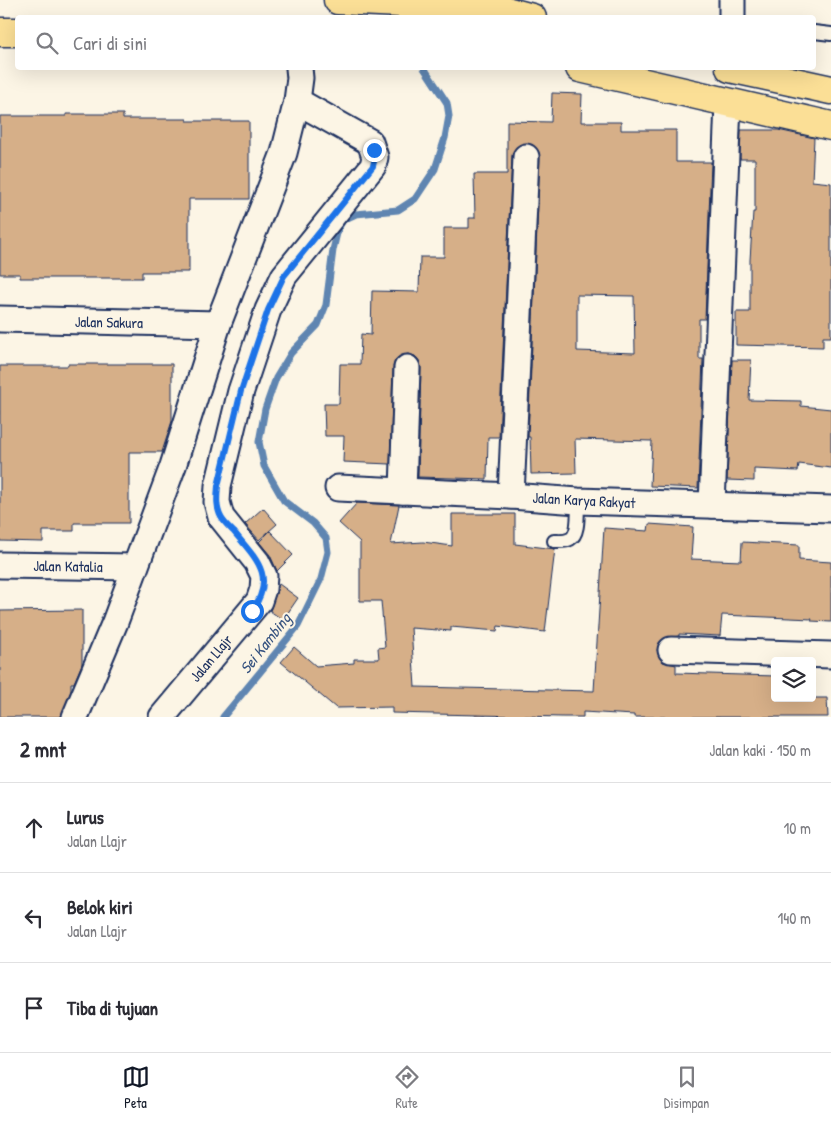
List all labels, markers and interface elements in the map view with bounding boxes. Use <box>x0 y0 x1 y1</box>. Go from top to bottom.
search box <box>15 15 816 70</box>
icon: search <box>33 29 61 57</box>
text: Cari di sini <box>73 30 147 56</box>
route end <box>363 139 386 162</box>
street label: Jalan Sakura <box>75 311 143 333</box>
street label: Jalan Karya Rakyat <box>532 487 637 513</box>
street label: Jalan Katalia <box>33 555 103 577</box>
route start <box>241 600 264 623</box>
water label: Sei Kambing <box>234 608 296 678</box>
street label: Jalan Llajr <box>185 630 237 686</box>
map controls <box>771 657 816 702</box>
button: layers <box>771 657 816 702</box>
text: 2 mnt <box>20 735 66 764</box>
text: Jalan kaki · 150 m <box>709 739 811 761</box>
text: Lurus <box>67 804 104 830</box>
icon: ahead <box>20 814 48 842</box>
text: 10 m <box>783 817 811 839</box>
text: Jalan Llajr <box>67 830 127 852</box>
text: Belok kiri <box>67 894 133 920</box>
icon: left <box>20 904 48 932</box>
text: 140 m <box>777 907 811 929</box>
text: Jalan Llajr <box>67 920 127 942</box>
icon: arrive <box>20 994 48 1022</box>
text: Tiba di tujuan <box>67 995 158 1021</box>
tab: Peta <box>122 1063 150 1112</box>
tab: Rute <box>393 1063 421 1112</box>
tab: Disimpan <box>664 1063 709 1112</box>

